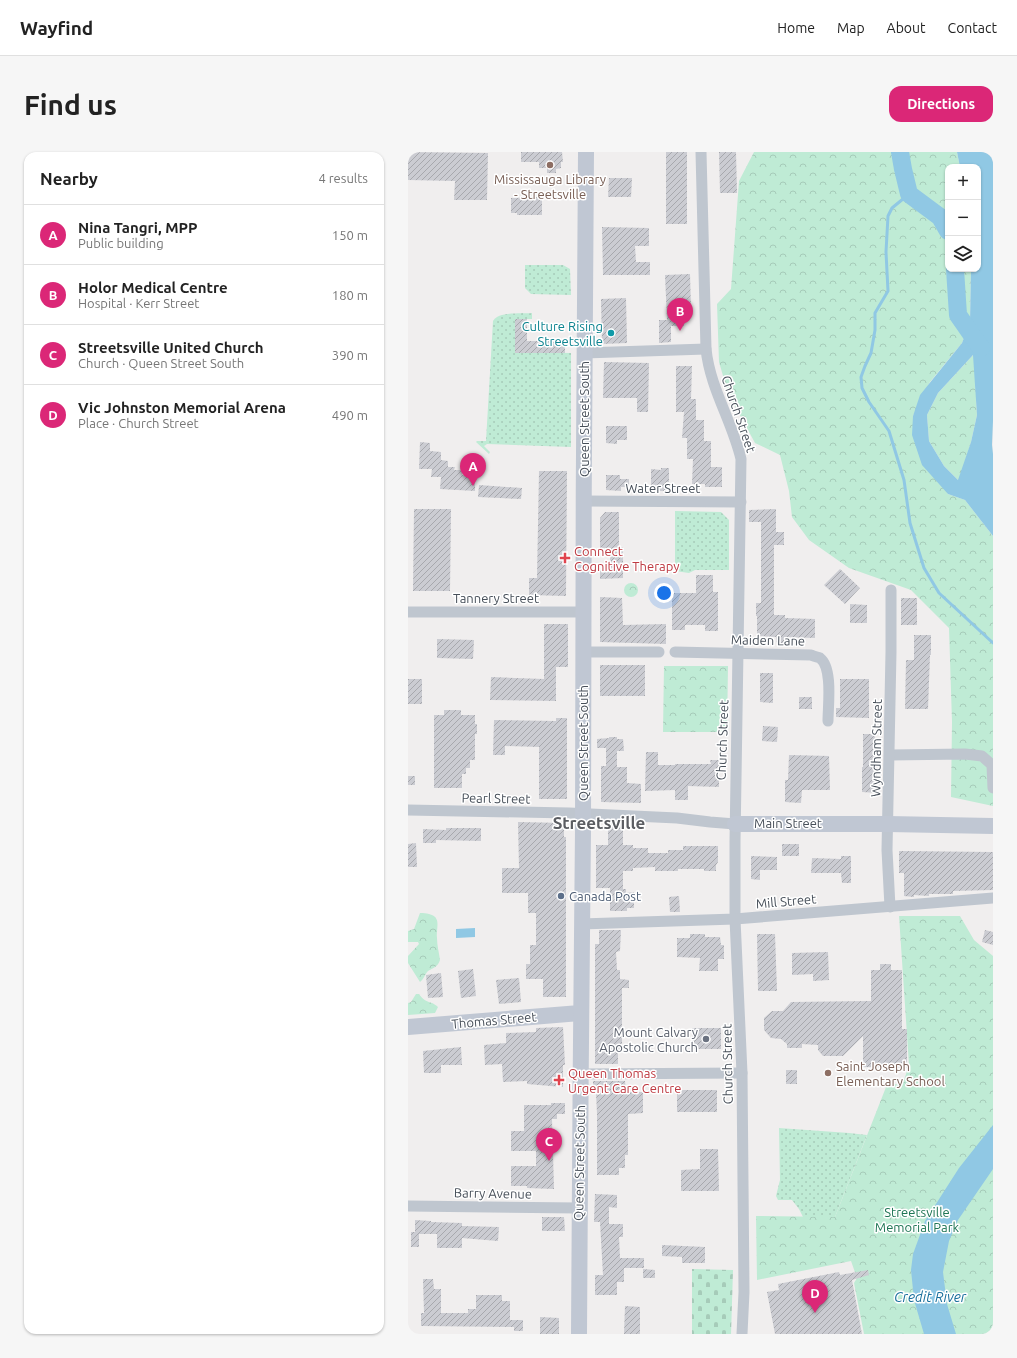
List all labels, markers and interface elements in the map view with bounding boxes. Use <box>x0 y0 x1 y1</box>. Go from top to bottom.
text: Wayfind <box>20 17 93 39</box>
text: Home <box>777 20 815 36</box>
text: Map <box>837 20 865 36</box>
text: About <box>887 20 926 36</box>
text: Contact <box>948 20 997 36</box>
button: Directions <box>889 86 993 122</box>
text: Find us <box>24 89 117 120</box>
marker: Mississauga Library - Streetsville <box>545 160 555 170</box>
map controls <box>945 164 981 272</box>
button: + <box>945 164 981 200</box>
text: Nearby <box>40 169 98 188</box>
text: 4 results <box>318 171 368 185</box>
place label: Mississauga Library - Streetsville <box>494 172 606 201</box>
button: − <box>945 200 981 236</box>
text: Nina Tangri, MPP <box>78 219 198 236</box>
text: A <box>48 228 58 242</box>
text: 150 m <box>332 228 368 242</box>
text: Public building <box>78 236 164 250</box>
button: layers <box>945 236 981 272</box>
text: Holor Medical Centre <box>78 279 228 296</box>
text: B <box>49 288 57 302</box>
text: 180 m <box>332 288 368 302</box>
text: Hospital · Kerr Street <box>78 296 199 310</box>
pin: B <box>667 298 693 331</box>
place label: Culture Rising Streetsville <box>522 319 603 348</box>
marker: Culture Rising Streetsville <box>606 328 616 338</box>
text: Streetsville United Church <box>78 339 264 356</box>
text: C <box>49 348 57 362</box>
text: 390 m <box>332 348 368 362</box>
text: Church · Queen Street South <box>78 356 244 370</box>
street label: Queen Street South <box>577 361 592 477</box>
street label: Church Street <box>719 374 759 454</box>
text: Vic Johnston Memorial Arena <box>78 399 286 416</box>
text: D <box>48 408 58 422</box>
text: 490 m <box>332 408 368 422</box>
text: Place · Church Street <box>78 416 199 430</box>
pin: A <box>460 453 486 486</box>
street label: Water Street <box>626 481 700 495</box>
place label: Connect Cognitive Therapy <box>574 544 680 573</box>
marker: Connect Cognitive Therapy <box>559 552 571 564</box>
your location <box>654 583 674 603</box>
street label: Tannery Street <box>453 591 539 605</box>
street label: Maiden Lane <box>731 632 805 648</box>
street label: Queen Street South <box>576 685 591 801</box>
street label: Wyndham Street <box>868 699 884 797</box>
street label: Church Street <box>714 700 730 780</box>
street label: Pearl Street <box>461 790 531 806</box>
district label: Streetsville <box>553 813 645 832</box>
street label: Main Street <box>754 816 822 830</box>
place label: Canada Post <box>569 889 641 903</box>
marker: Canada Post <box>556 891 566 901</box>
street label: Mill Street <box>755 891 817 911</box>
street label: Thomas Street <box>451 1009 537 1031</box>
street label: Church Street <box>719 1024 735 1104</box>
place label: Mount Calvary Apostolic Church <box>599 1025 698 1054</box>
marker: Mount Calvary Apostolic Church <box>701 1034 711 1044</box>
place label: Saint Joseph Elementary School <box>836 1059 945 1088</box>
place label: Queen Thomas Urgent Care Centre <box>568 1066 681 1095</box>
marker: Saint Joseph Elementary School <box>823 1068 833 1078</box>
marker: Queen Thomas Urgent Care Centre <box>553 1074 565 1086</box>
street label: Queen Street South <box>571 1105 588 1221</box>
pin: C <box>536 1128 562 1161</box>
street label: Barry Avenue <box>454 1185 532 1201</box>
park label: Streetsville Memorial Park <box>875 1205 960 1234</box>
pin: D <box>802 1280 828 1313</box>
water label: Credit River <box>894 1289 967 1305</box>

